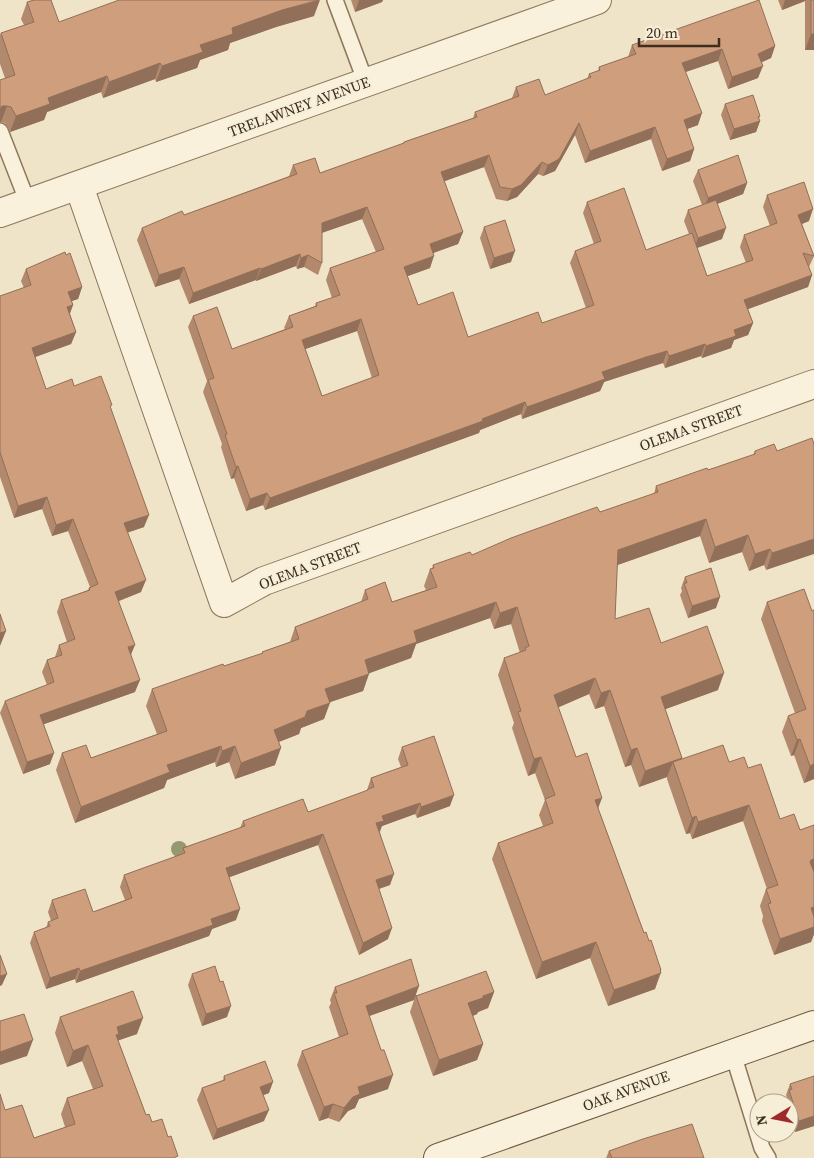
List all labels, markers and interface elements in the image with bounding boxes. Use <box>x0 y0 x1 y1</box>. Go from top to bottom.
scale bar <box>639 15 719 47</box>
text: 20 m <box>646 22 678 43</box>
street label: TRELAWNEY AVENUE <box>225 71 373 142</box>
street label: OLEMA STREET <box>636 399 745 456</box>
street label: OLEMA STREET <box>255 536 364 595</box>
street label: OAK AVENUE <box>579 1065 672 1116</box>
north arrow <box>749 1093 799 1143</box>
text: N <box>750 1113 772 1127</box>

